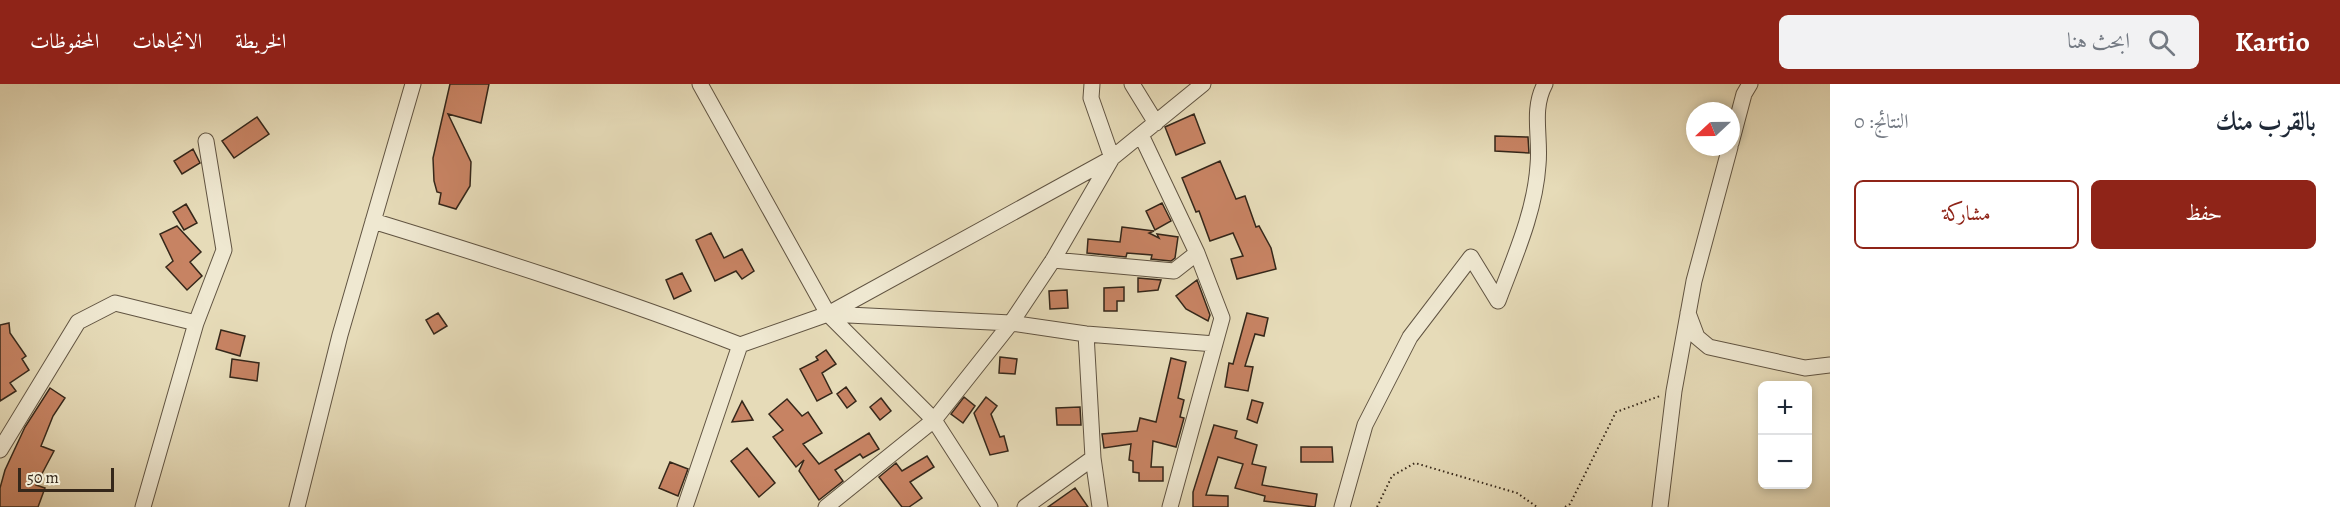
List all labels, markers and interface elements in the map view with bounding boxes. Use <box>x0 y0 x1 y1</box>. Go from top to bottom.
search box <box>1779 15 2199 69</box>
text: Kartio <box>2235 23 2310 61</box>
text: ابحث هنا <box>2067 26 2130 56</box>
icon: search <box>2145 26 2178 59</box>
text: المحفوظات <box>30 27 99 55</box>
text: الاتجاهات <box>132 27 202 55</box>
text: الخريطة <box>235 27 286 55</box>
north arrow <box>1686 102 1740 156</box>
text: بالقرب منك <box>2215 104 2316 139</box>
text: النتائج: 0 <box>1854 108 1909 135</box>
button: مشاركة <box>1854 180 2079 249</box>
button: حفظ <box>2091 180 2316 249</box>
map controls <box>1758 381 1812 489</box>
button: + <box>1758 381 1812 435</box>
button: − <box>1758 435 1812 489</box>
scale bar <box>18 465 114 492</box>
text: 50 m <box>27 467 59 489</box>

